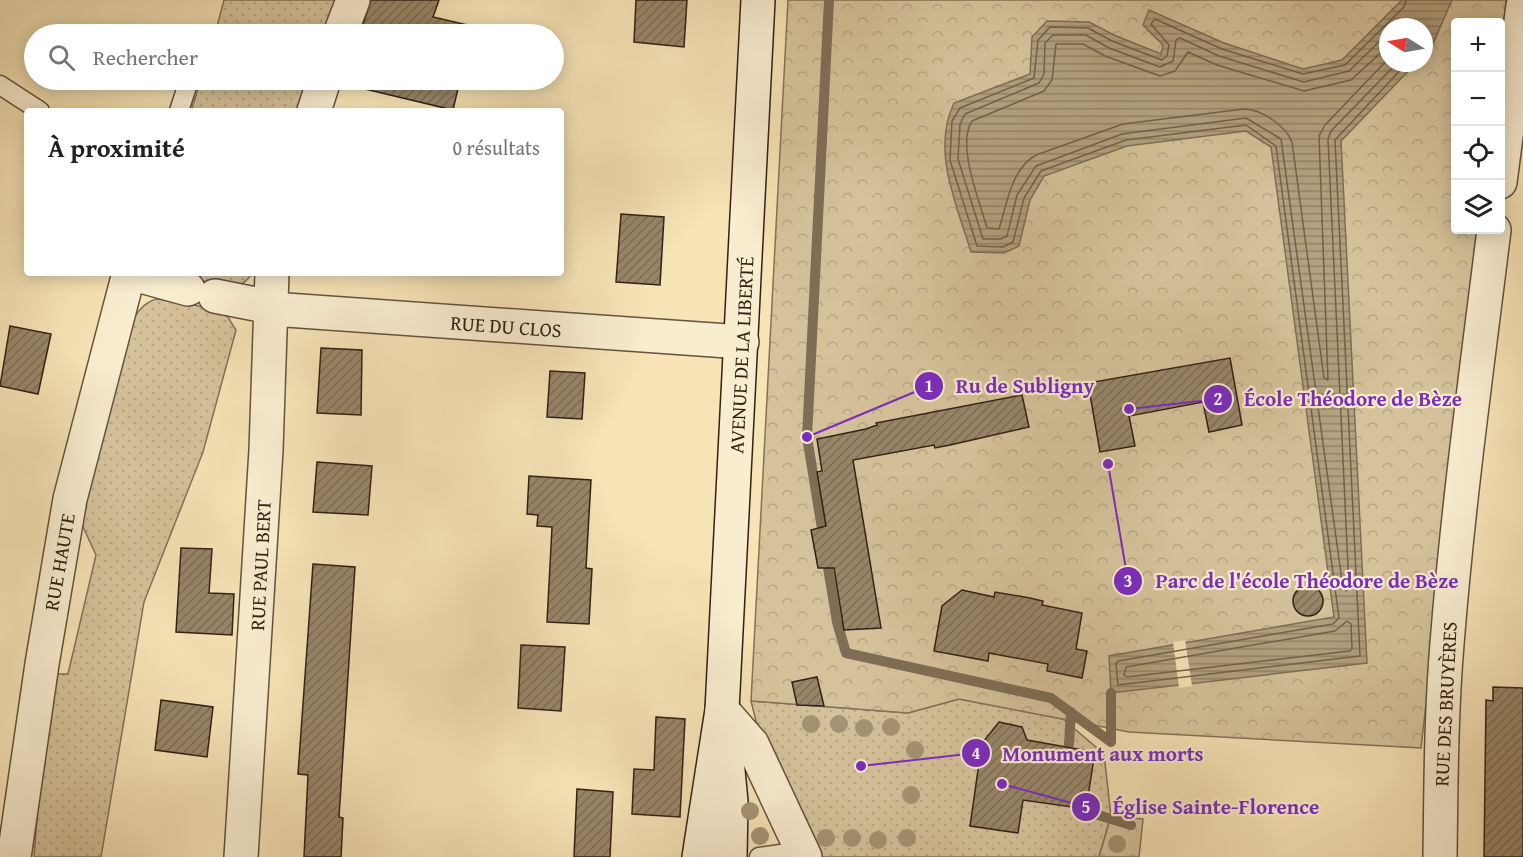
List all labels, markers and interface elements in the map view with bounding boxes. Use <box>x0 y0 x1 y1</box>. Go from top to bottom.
north arrow <box>1379 18 1433 72</box>
map controls <box>1451 18 1505 234</box>
button: + <box>1451 18 1505 72</box>
search box <box>24 24 564 90</box>
icon: search <box>45 41 78 74</box>
text: Rechercher <box>93 41 198 73</box>
button: − <box>1451 72 1505 126</box>
button: locate <box>1451 126 1505 180</box>
text: À proximité <box>48 128 185 167</box>
text: 0 résultats <box>452 133 540 162</box>
button: layers <box>1451 180 1505 234</box>
street label: AVENUE DE LA LIBERTÉ <box>721 256 761 454</box>
street label: RUE DU CLOS <box>449 308 563 344</box>
callout: Ru de Subligny <box>914 366 1106 405</box>
text: Ru de Subligny <box>956 370 1094 401</box>
text: 1 <box>924 372 934 399</box>
callout: École Théodore de Bèze <box>1203 379 1474 418</box>
text: École Théodore de Bèze <box>1244 383 1462 414</box>
text: 2 <box>1213 385 1223 412</box>
street label: RUE PAUL BERT <box>242 499 278 631</box>
street label: RUE HAUTE <box>36 511 82 613</box>
callout: Parc de l'école Théodore de Bèze <box>1113 561 1470 600</box>
text: Parc de l'école Théodore de Bèze <box>1155 565 1459 596</box>
text: 3 <box>1123 567 1133 594</box>
street label: RUE DES BRUYÈRES <box>1426 621 1464 787</box>
callout: Monument aux morts <box>961 734 1216 773</box>
text: Monument aux morts <box>1002 738 1204 769</box>
text: 4 <box>971 739 981 766</box>
callout: Église Sainte-Florence <box>1071 787 1332 826</box>
text: Église Sainte-Florence <box>1113 791 1319 822</box>
text: 5 <box>1081 793 1091 820</box>

